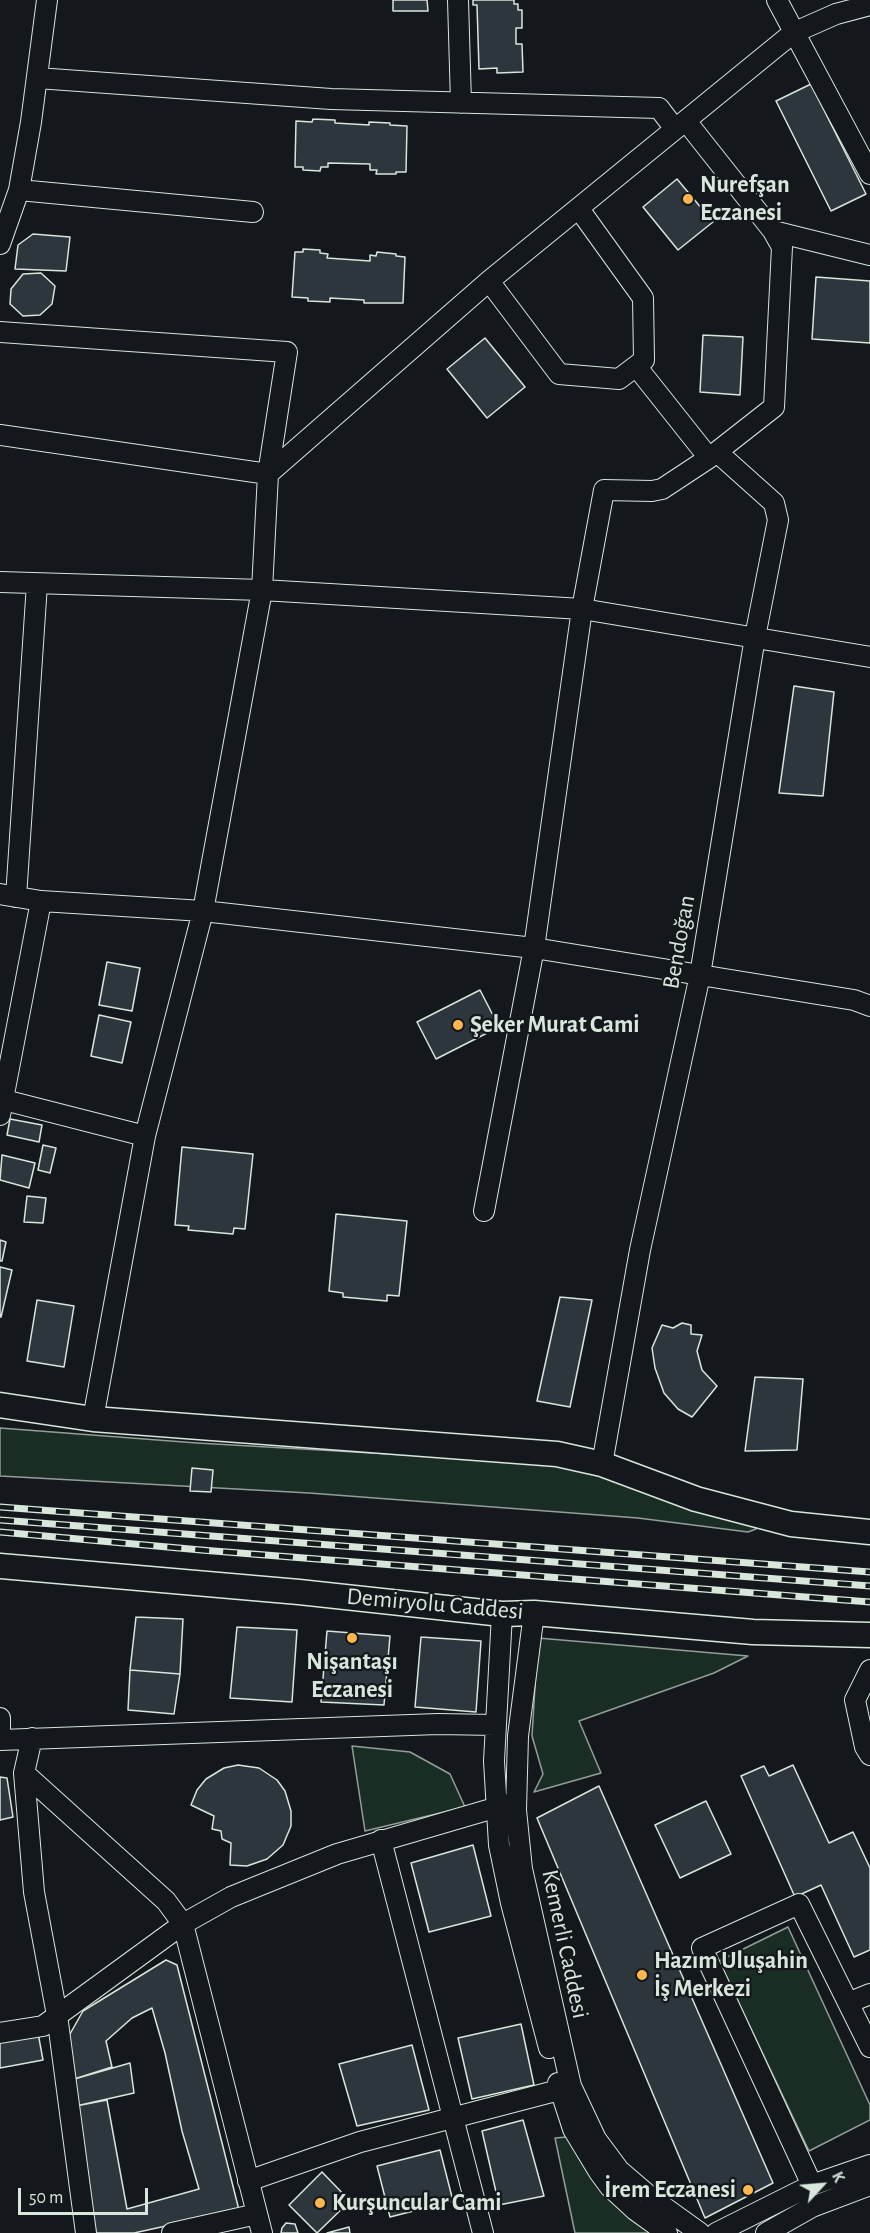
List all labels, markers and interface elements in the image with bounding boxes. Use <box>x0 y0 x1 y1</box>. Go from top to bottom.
place label: Nurefşan Eczanesi <box>700 171 790 227</box>
marker: Nurefşan Eczanesi <box>681 192 695 206</box>
street label: Bendoğan <box>657 893 701 991</box>
place label: Şeker Murat Cami <box>470 1011 640 1039</box>
marker: Şeker Murat Cami <box>451 1018 465 1032</box>
street label: Demiryolu Caddesi <box>345 1582 525 1626</box>
marker: Nişantaşı Eczanesi <box>345 1631 359 1645</box>
place label: Nişantaşı Eczanesi <box>306 1648 398 1704</box>
street label: Kemerli Caddesi <box>535 1867 595 2021</box>
place label: Hazım Uluşahin İş Merkezi <box>654 1947 808 2003</box>
marker: Hazım Uluşahin İş Merkezi <box>635 1968 649 1982</box>
north arrow <box>792 2155 852 2215</box>
text: K <box>829 2169 847 2185</box>
scale bar <box>21 2176 152 2214</box>
place label: İrem Eczanesi <box>604 2176 736 2204</box>
marker: İrem Eczanesi <box>741 2183 755 2197</box>
text: 50 m <box>29 2189 63 2207</box>
place label: Kurşuncular Cami <box>332 2189 502 2217</box>
marker: Kurşuncular Cami <box>313 2196 327 2210</box>

